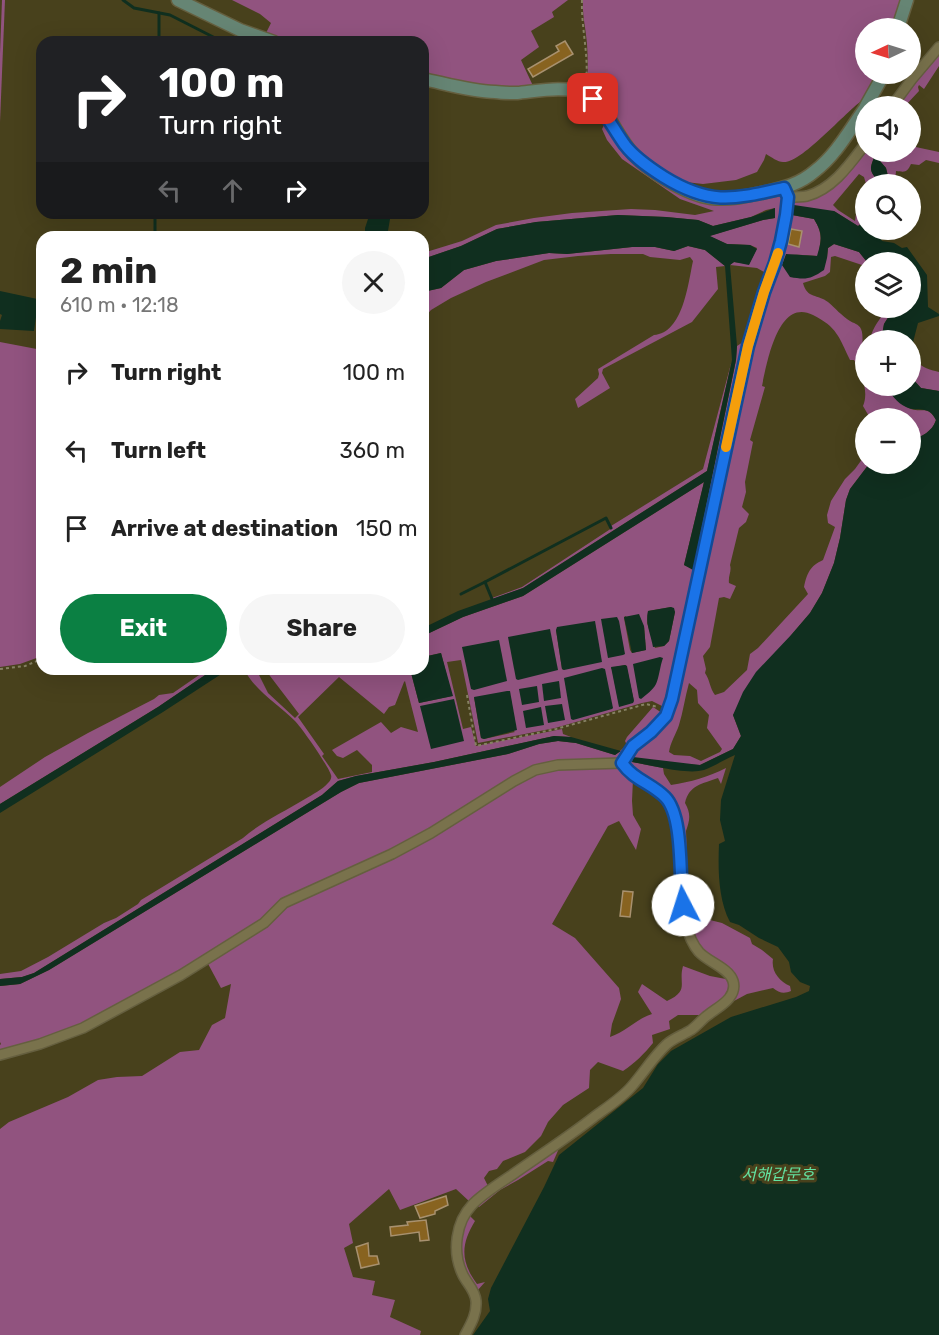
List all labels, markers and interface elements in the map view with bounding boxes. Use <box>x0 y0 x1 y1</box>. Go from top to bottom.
north arrow <box>855 18 921 84</box>
map controls <box>855 18 921 474</box>
text: 100 m <box>159 58 284 108</box>
icon: right <box>60 60 138 138</box>
pin <box>567 73 618 124</box>
icon: arrive <box>576 82 609 115</box>
button: sound <box>855 96 921 162</box>
text: Turn right <box>159 109 282 141</box>
icon: left <box>153 174 186 207</box>
icon: ahead <box>216 174 249 207</box>
icon: right <box>279 174 312 207</box>
button: search <box>855 174 921 240</box>
text: 2 min <box>60 249 158 292</box>
button: close <box>342 251 405 314</box>
button: layers <box>855 252 921 318</box>
text: 610 m · 12:18 <box>60 293 179 317</box>
button: + <box>855 330 921 396</box>
icon: right <box>60 356 93 389</box>
text: Turn right <box>111 359 221 386</box>
text: 100 m <box>343 359 405 386</box>
button: − <box>855 408 921 474</box>
icon: left <box>60 434 93 467</box>
text: Turn left <box>111 437 206 464</box>
text: 360 m <box>340 437 405 464</box>
icon: arrive <box>60 512 93 545</box>
text: Arrive at destination <box>111 515 338 542</box>
text: 150 m <box>356 515 418 542</box>
button: Exit <box>60 594 227 663</box>
button: Share <box>239 594 405 663</box>
position arrow <box>651 873 715 937</box>
water label: 서해갑문호 <box>741 1165 816 1184</box>

